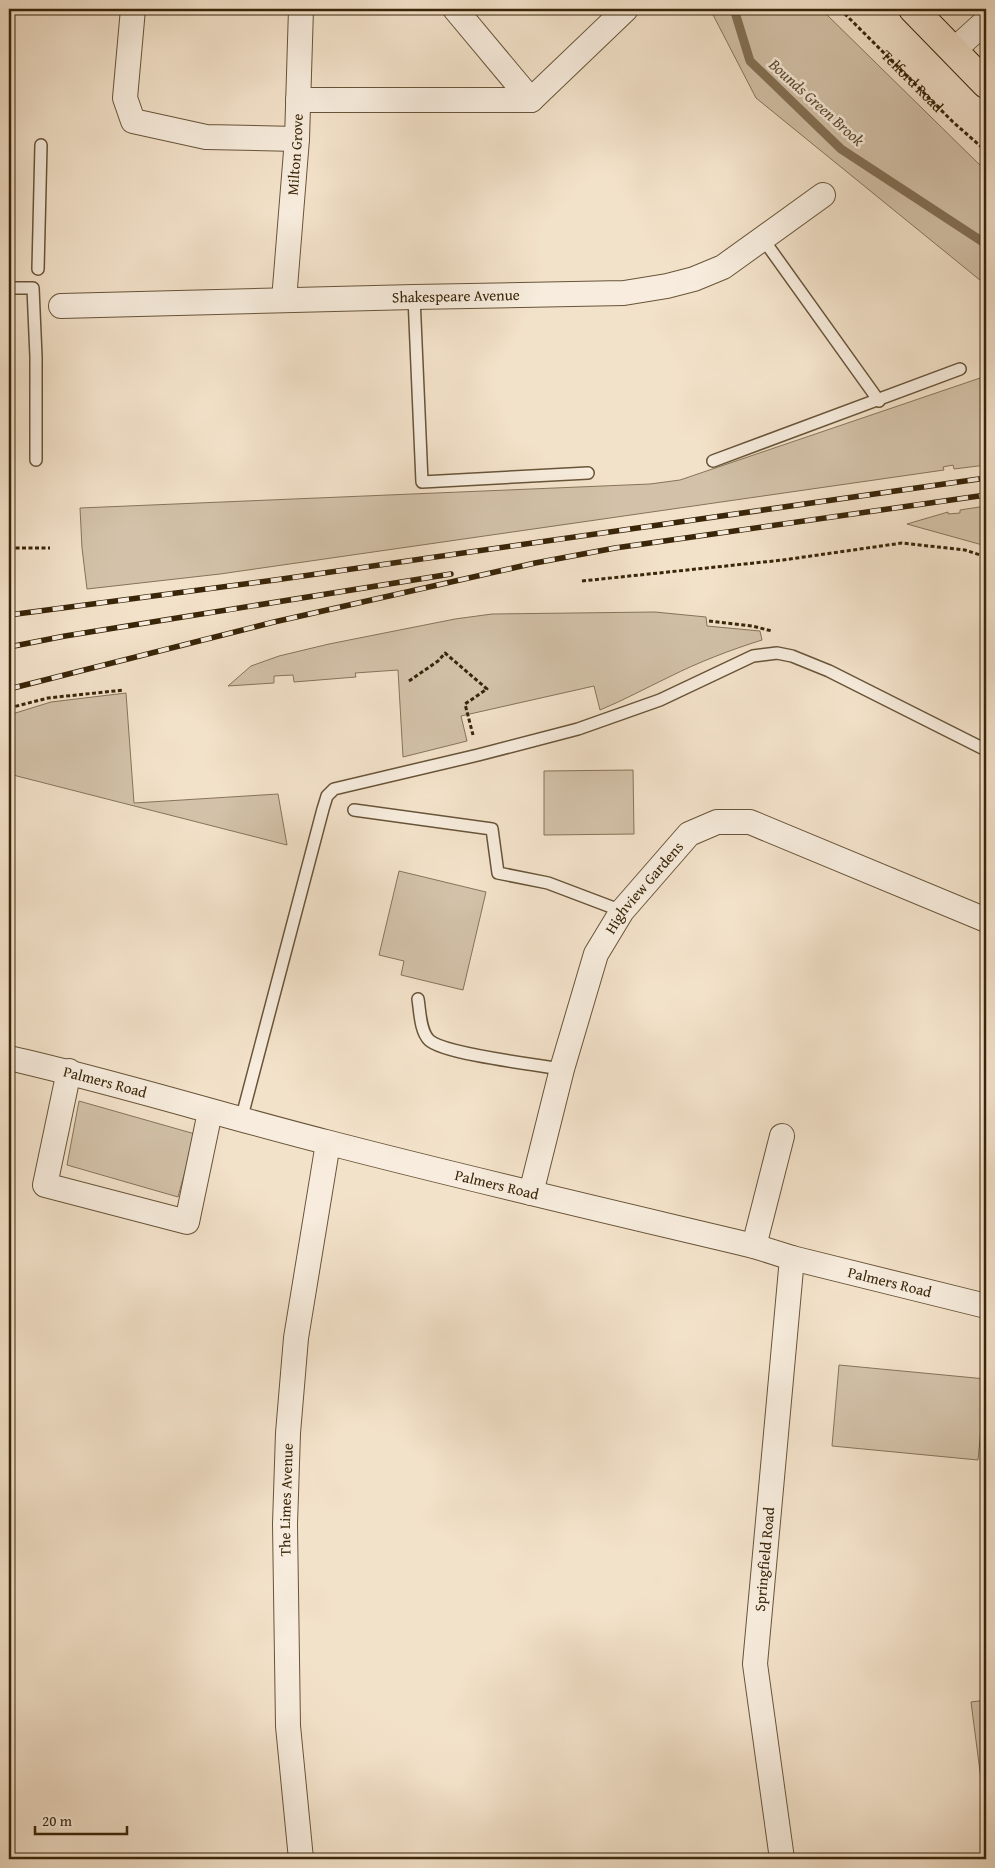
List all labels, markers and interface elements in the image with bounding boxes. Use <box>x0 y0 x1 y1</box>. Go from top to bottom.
street label: Telford Road <box>877 45 948 117</box>
water label: Bounds Green Brook <box>763 52 871 152</box>
street label: Milton Grove <box>281 113 308 196</box>
street label: Shakespeare Avenue <box>392 284 520 308</box>
street label: Highview Gardens <box>600 837 688 938</box>
street label: Palmers Road <box>61 1060 149 1103</box>
street label: Palmers Road <box>453 1164 541 1205</box>
street label: Palmers Road <box>846 1261 934 1302</box>
street label: The Limes Avenue <box>274 1443 298 1557</box>
street label: Springfield Road <box>749 1506 779 1612</box>
scale bar <box>35 1803 128 1835</box>
text: 20 m <box>42 1810 73 1831</box>

